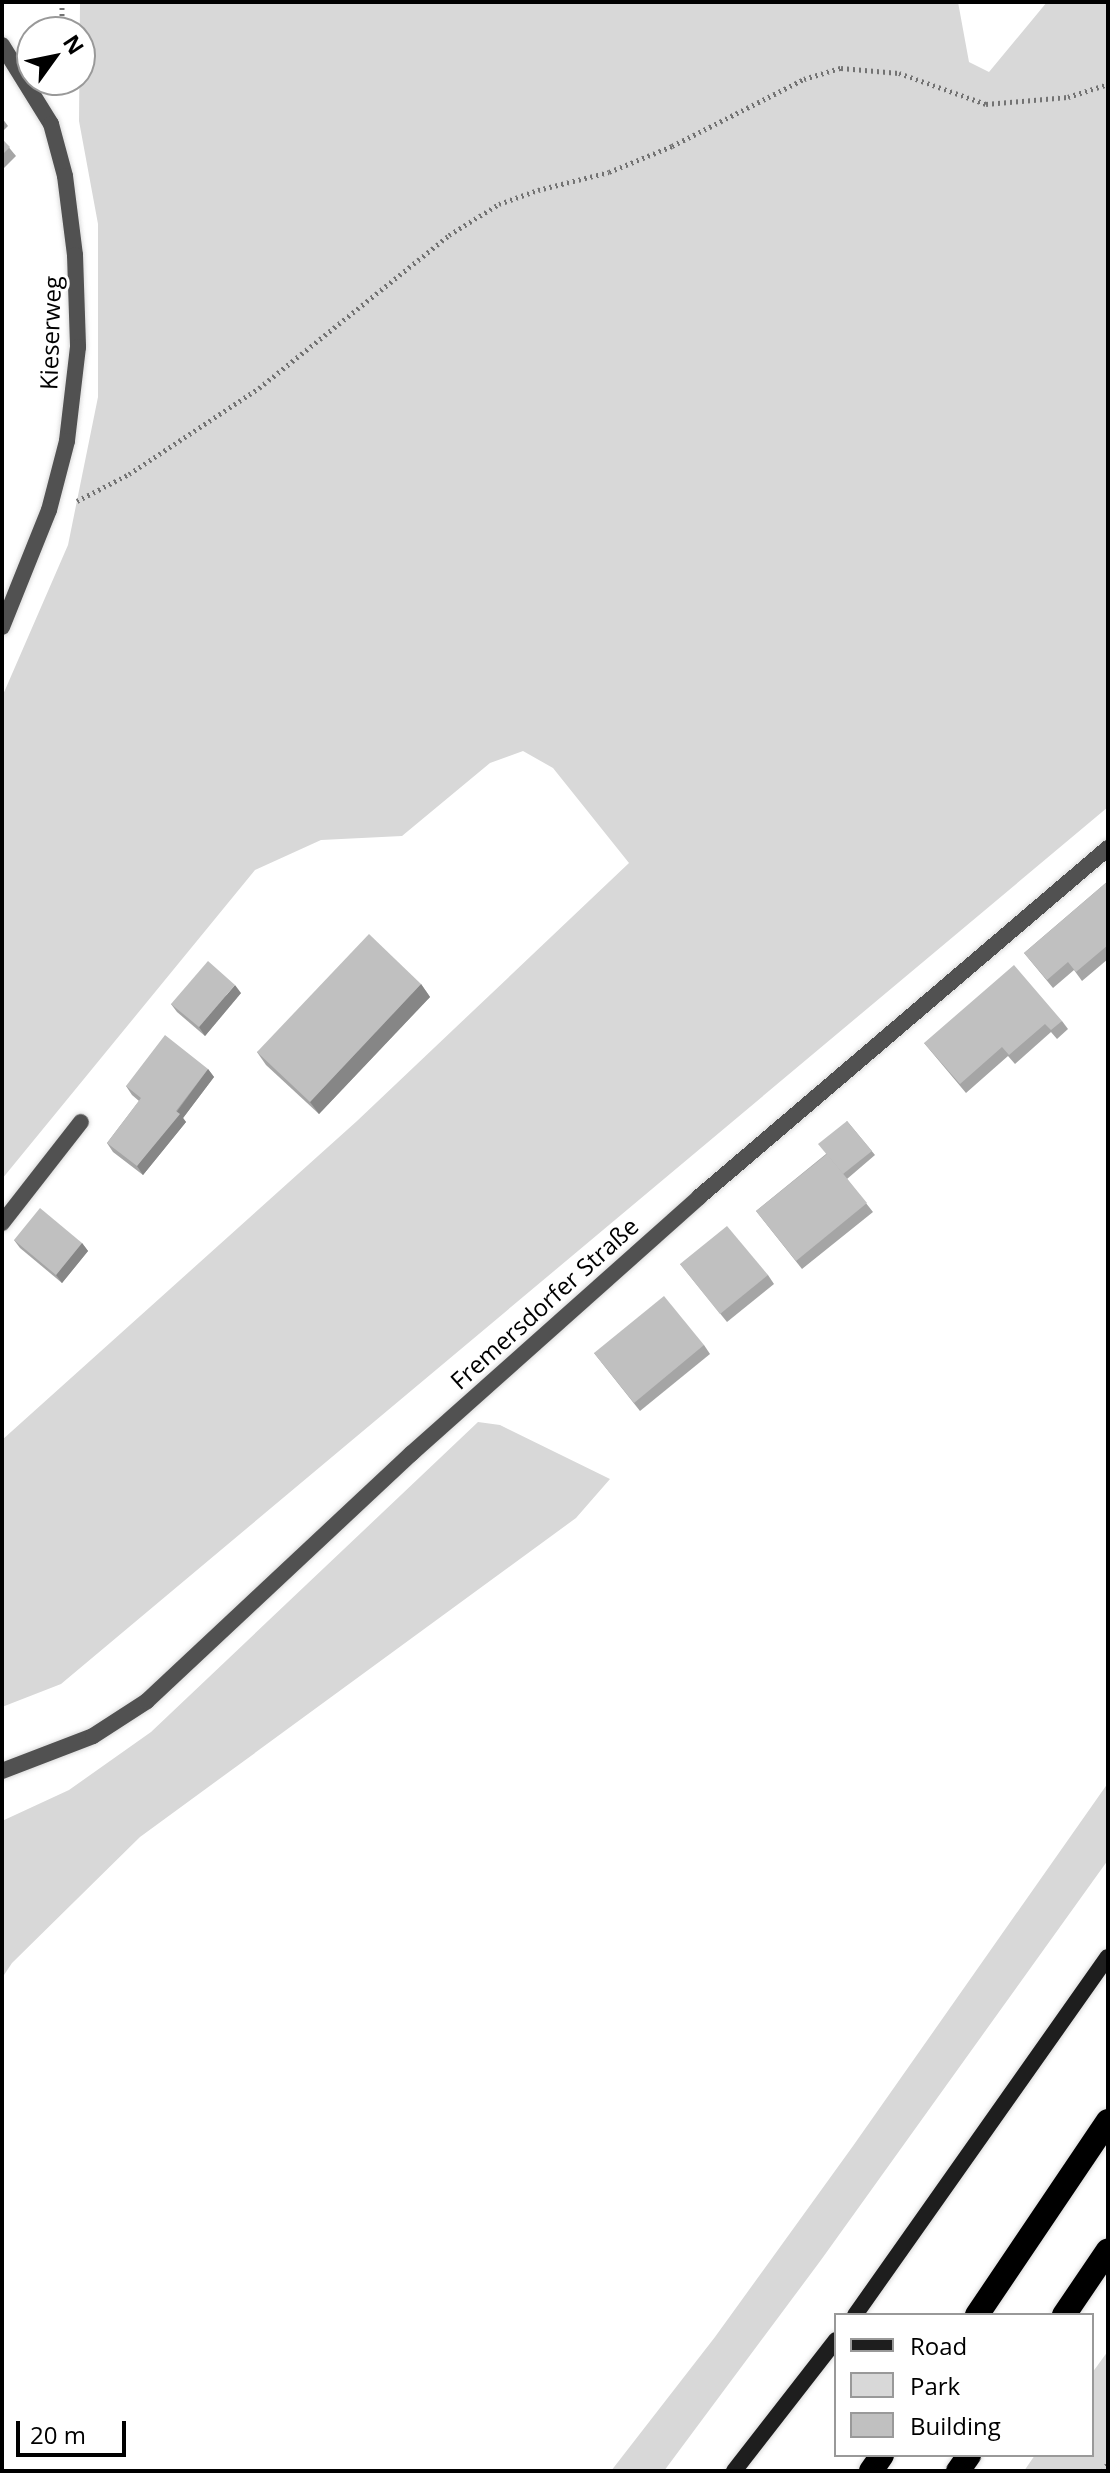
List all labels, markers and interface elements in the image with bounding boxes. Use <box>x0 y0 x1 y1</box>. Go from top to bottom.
north arrow <box>16 16 96 96</box>
text: N <box>57 28 92 60</box>
street label: Kieserweg <box>34 276 66 390</box>
street label: Fremersdorfer Straße <box>444 1211 644 1395</box>
legend <box>834 2313 1094 2457</box>
text: Road <box>910 2329 967 2362</box>
text: Park <box>910 2369 960 2402</box>
scale bar <box>20 2405 130 2455</box>
text: Building <box>910 2409 1001 2442</box>
text: 20 m <box>30 2418 86 2451</box>

